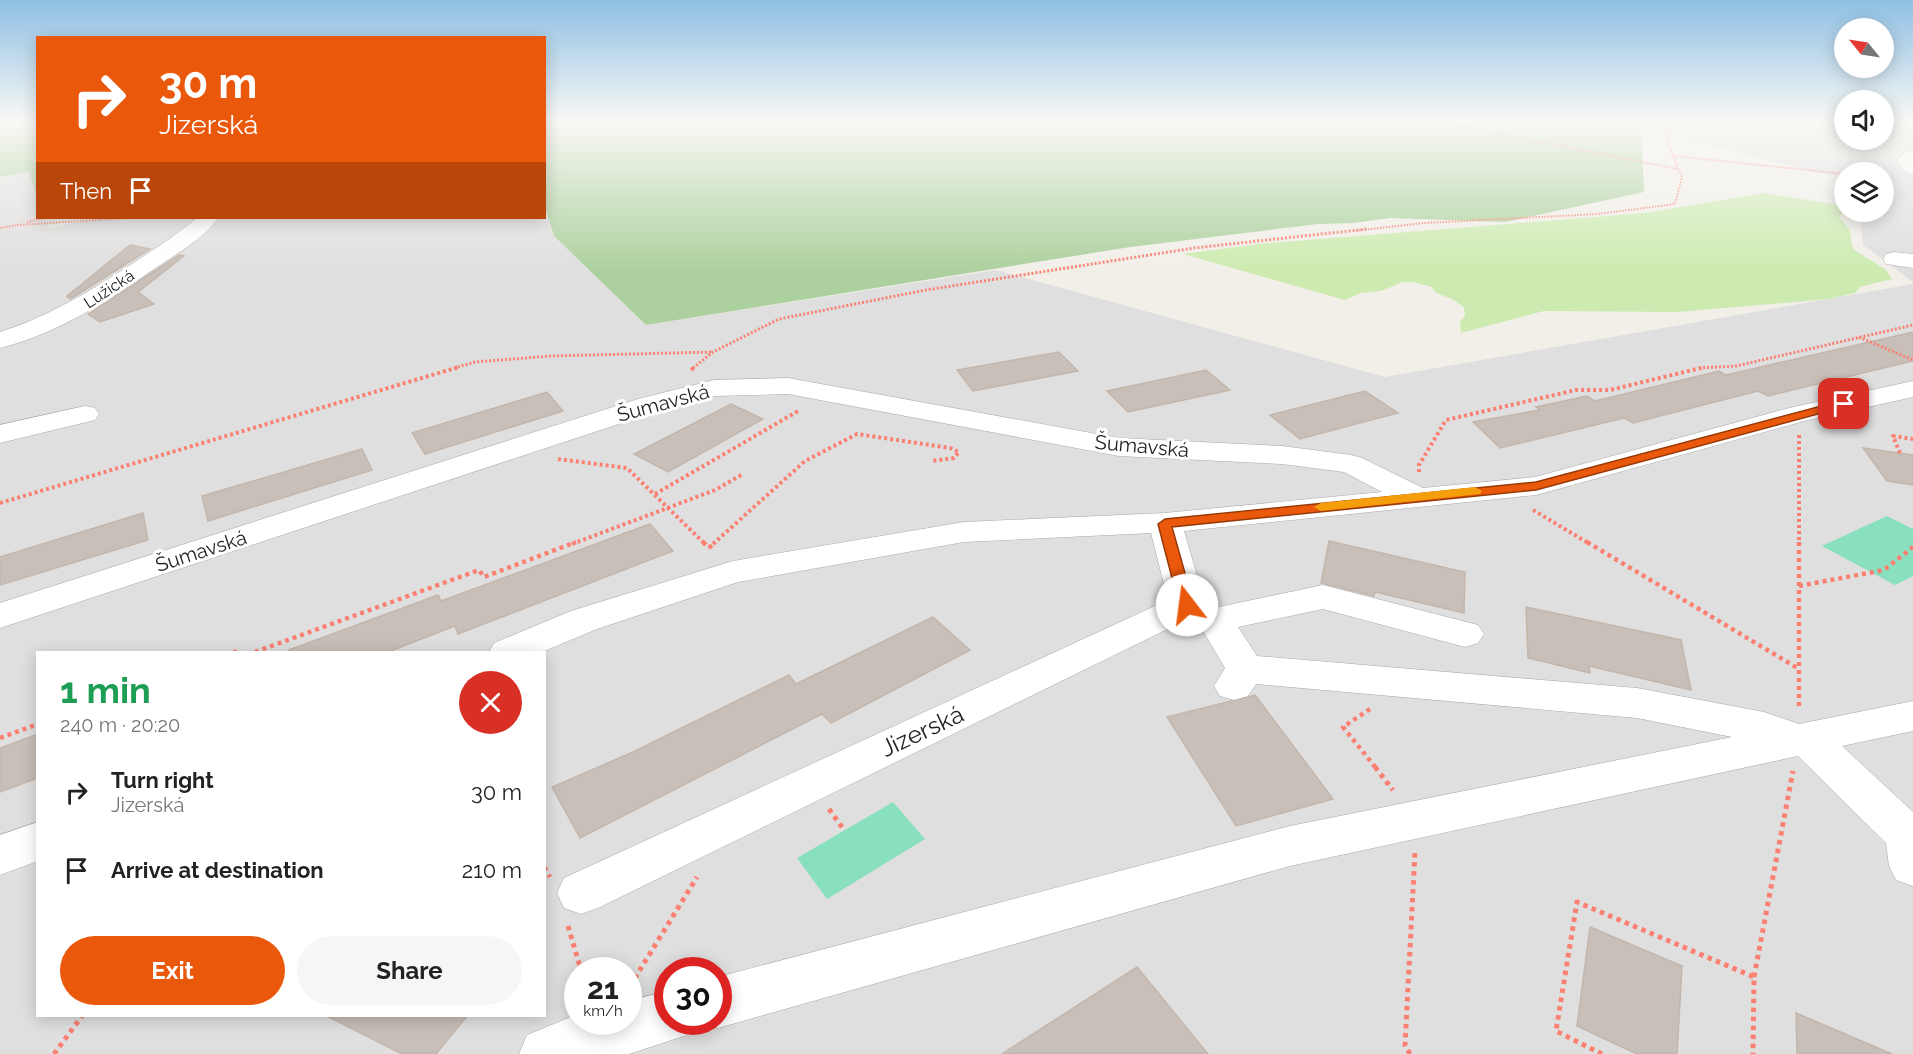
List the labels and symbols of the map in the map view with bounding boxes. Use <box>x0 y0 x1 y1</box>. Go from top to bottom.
north arrow <box>1834 18 1894 78</box>
street label: Lužická <box>80 266 138 312</box>
street label: Šumavská <box>614 378 712 427</box>
pin <box>1818 378 1869 429</box>
street label: Šumavská <box>1094 429 1190 462</box>
street label: Šumavská <box>152 524 250 577</box>
position arrow <box>1155 573 1219 637</box>
street label: Jizerská <box>876 699 968 763</box>
speed limit sign: 30 <box>654 957 732 1035</box>

